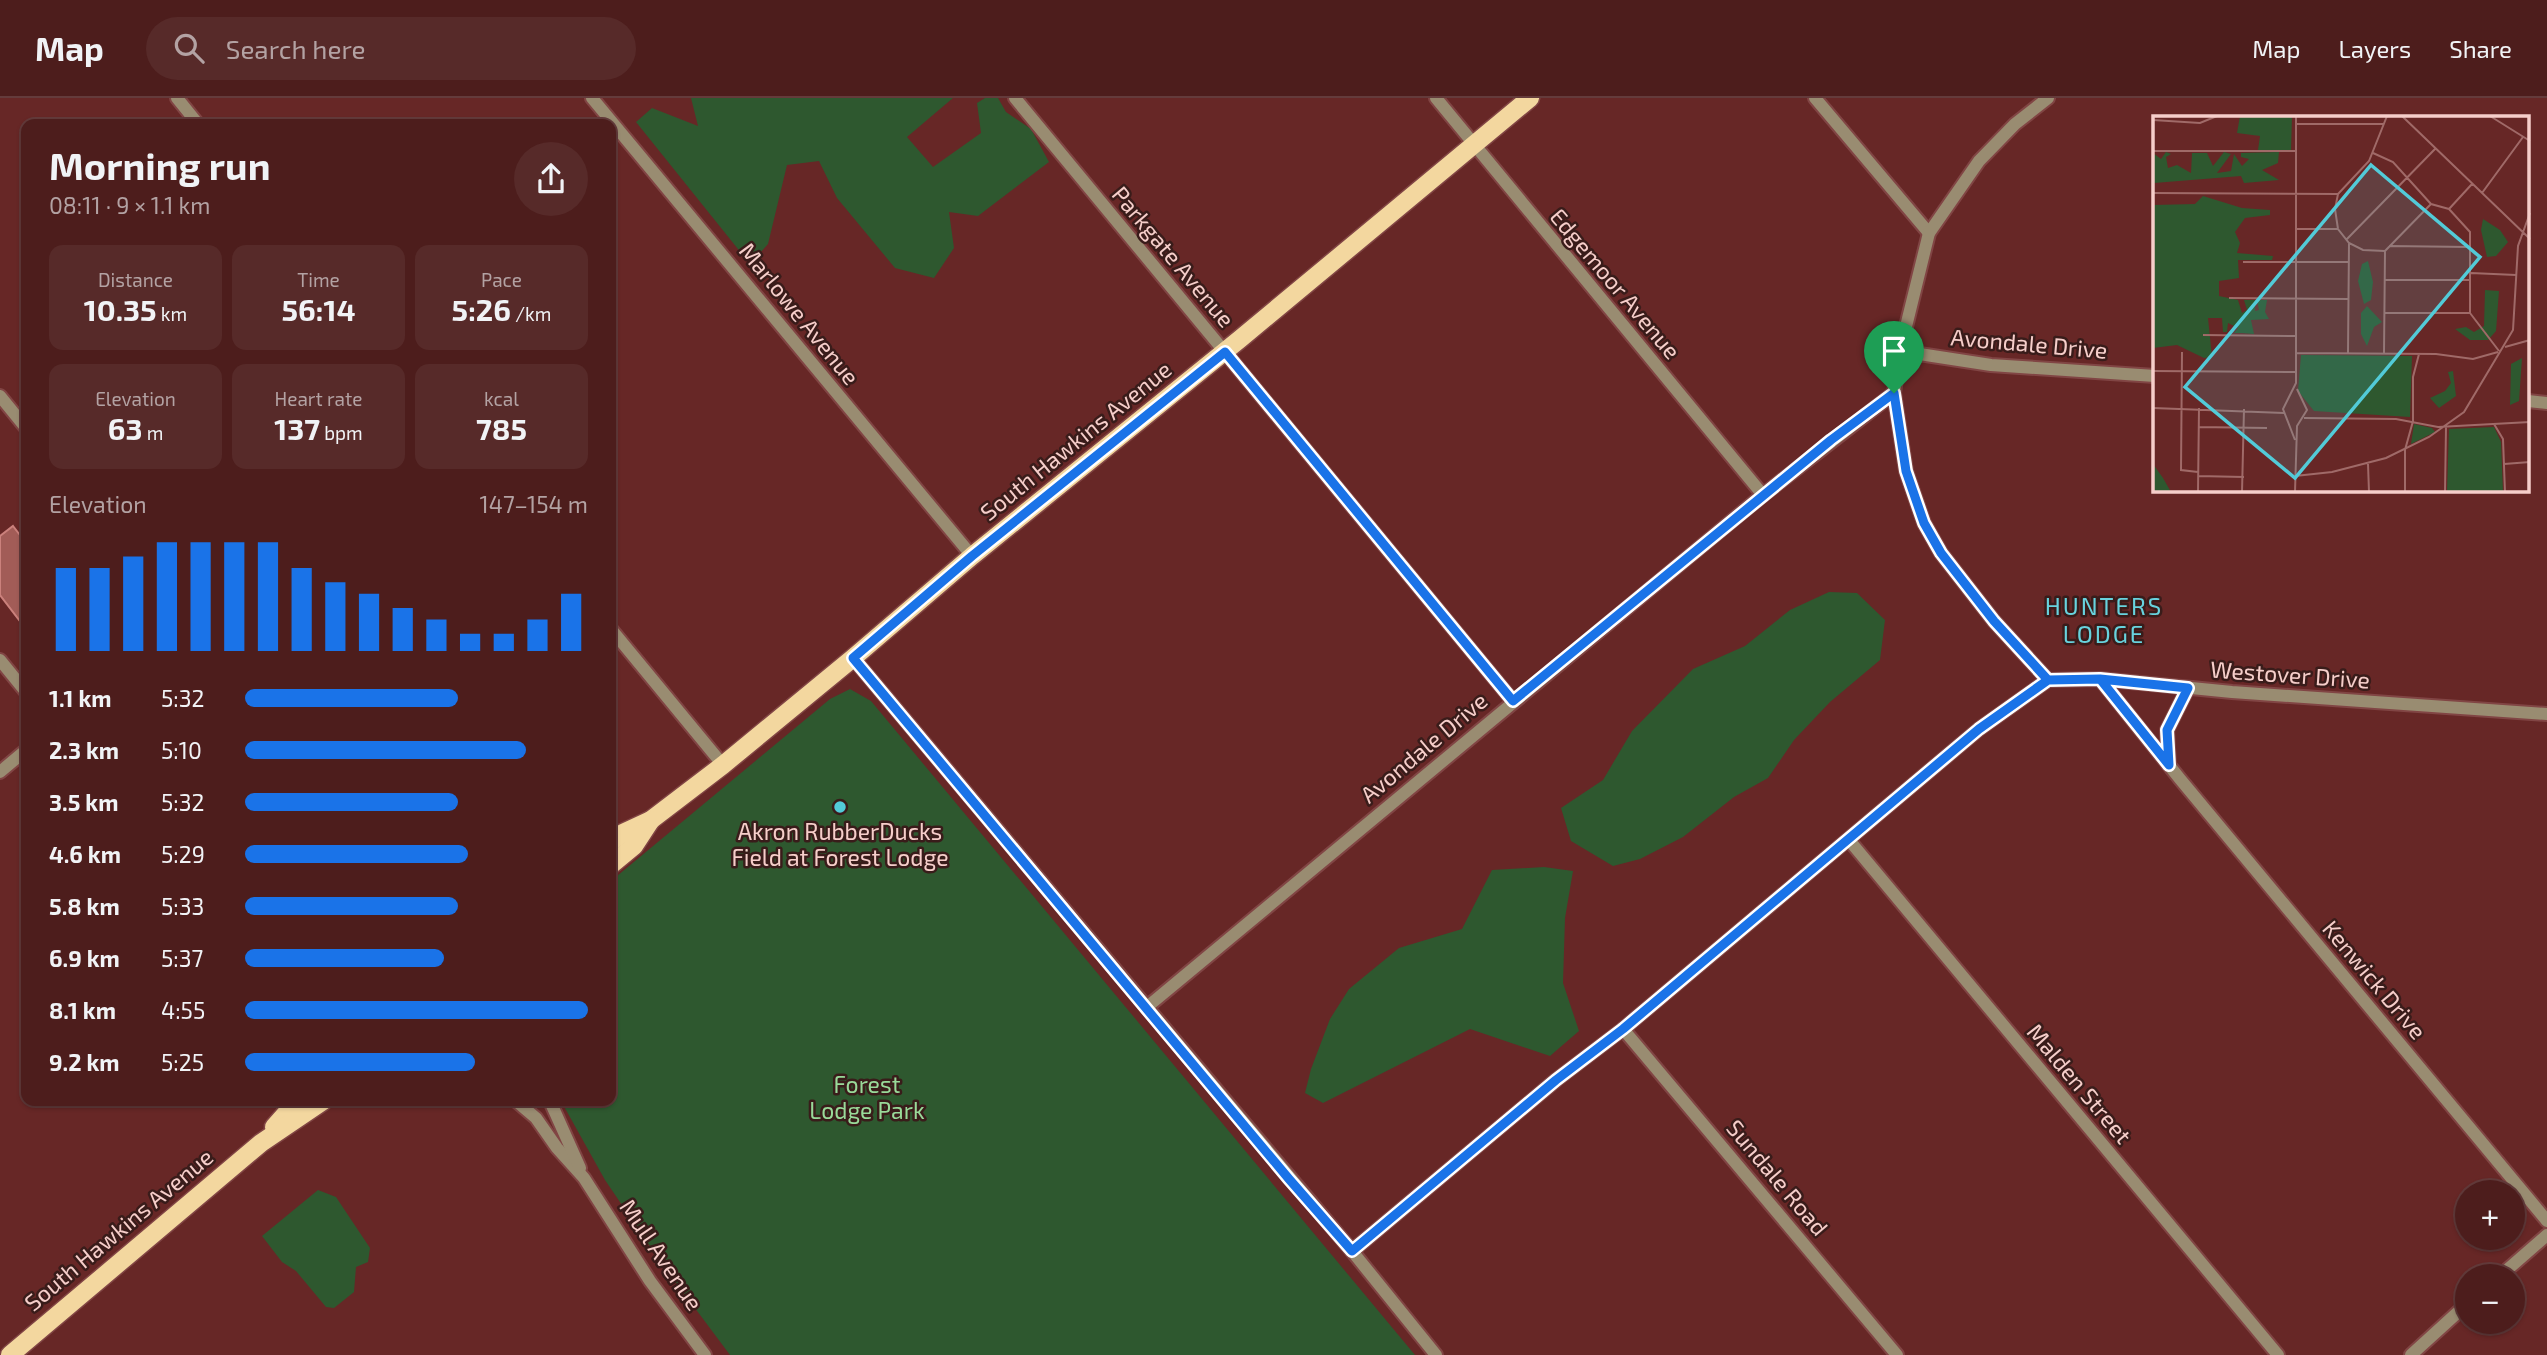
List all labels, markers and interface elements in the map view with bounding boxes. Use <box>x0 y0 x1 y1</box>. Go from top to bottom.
search box <box>146 17 636 80</box>
text: Map <box>35 28 104 68</box>
icon: search <box>170 29 208 67</box>
text: Search here <box>226 33 365 64</box>
text: Map <box>2252 34 2300 63</box>
text: Layers <box>2338 34 2411 63</box>
text: Share <box>2449 34 2512 63</box>
inset map <box>2153 116 2530 492</box>
text: Morning run <box>49 142 270 188</box>
button: share <box>514 142 588 216</box>
street label: Parkgate Avenue <box>1107 180 1241 332</box>
text: 08:11 · 9 × 1.1 km <box>49 191 210 219</box>
street label: Edgemoor Avenue <box>1545 202 1687 364</box>
street label: Marlowe Avenue <box>734 237 866 390</box>
text: Distance <box>98 268 173 291</box>
text: Time <box>297 268 340 291</box>
text: Pace <box>481 268 522 291</box>
text: 10.35 <box>84 291 157 327</box>
text: 56:14 <box>281 291 356 327</box>
text: 5:26 <box>452 291 511 327</box>
text: km <box>157 302 187 325</box>
text: /km <box>511 302 551 325</box>
pin <box>1864 321 1924 393</box>
street label: Avondale Drive <box>1950 322 2109 364</box>
icon: arrive <box>1875 332 1913 370</box>
street label: South Hawkins Avenue <box>974 355 1176 526</box>
text: Elevation <box>95 387 176 410</box>
text: Heart rate <box>275 387 362 410</box>
text: kcal <box>484 387 519 410</box>
text: 63 <box>108 410 142 446</box>
text: 137 <box>274 410 320 446</box>
text: 785 <box>476 410 527 446</box>
text: m <box>142 421 163 444</box>
text: bpm <box>320 421 363 444</box>
text: Elevation <box>49 490 147 518</box>
text: 147–154 m <box>480 490 588 518</box>
district label: HUNTERS LODGE <box>2045 591 2163 648</box>
street label: Westover Drive <box>2209 654 2371 694</box>
text: 1.1 km <box>49 684 112 712</box>
text: 5:32 <box>161 684 204 712</box>
street label: Avondale Drive <box>1354 686 1493 808</box>
text: 2.3 km <box>49 736 119 764</box>
text: 5:10 <box>161 736 202 764</box>
text: 3.5 km <box>49 788 118 816</box>
text: 5:32 <box>161 788 204 816</box>
marker: Akron RubberDucks Field at Forest Lodge <box>832 799 848 815</box>
place label: Akron RubberDucks Field at Forest Lodge <box>731 817 949 871</box>
text: 4.6 km <box>49 840 121 868</box>
text: 5:29 <box>161 840 205 868</box>
text: 5.8 km <box>49 892 120 920</box>
text: 5:33 <box>161 892 204 920</box>
street label: Kenwick Drive <box>2317 914 2432 1044</box>
text: 6.9 km <box>49 944 120 972</box>
text: 5:37 <box>161 944 203 972</box>
text: 8.1 km <box>49 996 116 1024</box>
text: 4:55 <box>161 996 205 1024</box>
street label: Malden Street <box>2022 1018 2138 1149</box>
text: 9.2 km <box>49 1048 120 1076</box>
text: 5:25 <box>161 1048 204 1076</box>
park label: Forest Lodge Park <box>809 1070 925 1124</box>
street label: Sundale Road <box>1721 1114 1834 1241</box>
street label: South Hawkins Avenue <box>18 1142 218 1316</box>
map controls <box>2455 1180 2525 1334</box>
button: + <box>2455 1180 2525 1250</box>
street label: Mull Avenue <box>614 1194 709 1315</box>
button: − <box>2455 1264 2525 1334</box>

